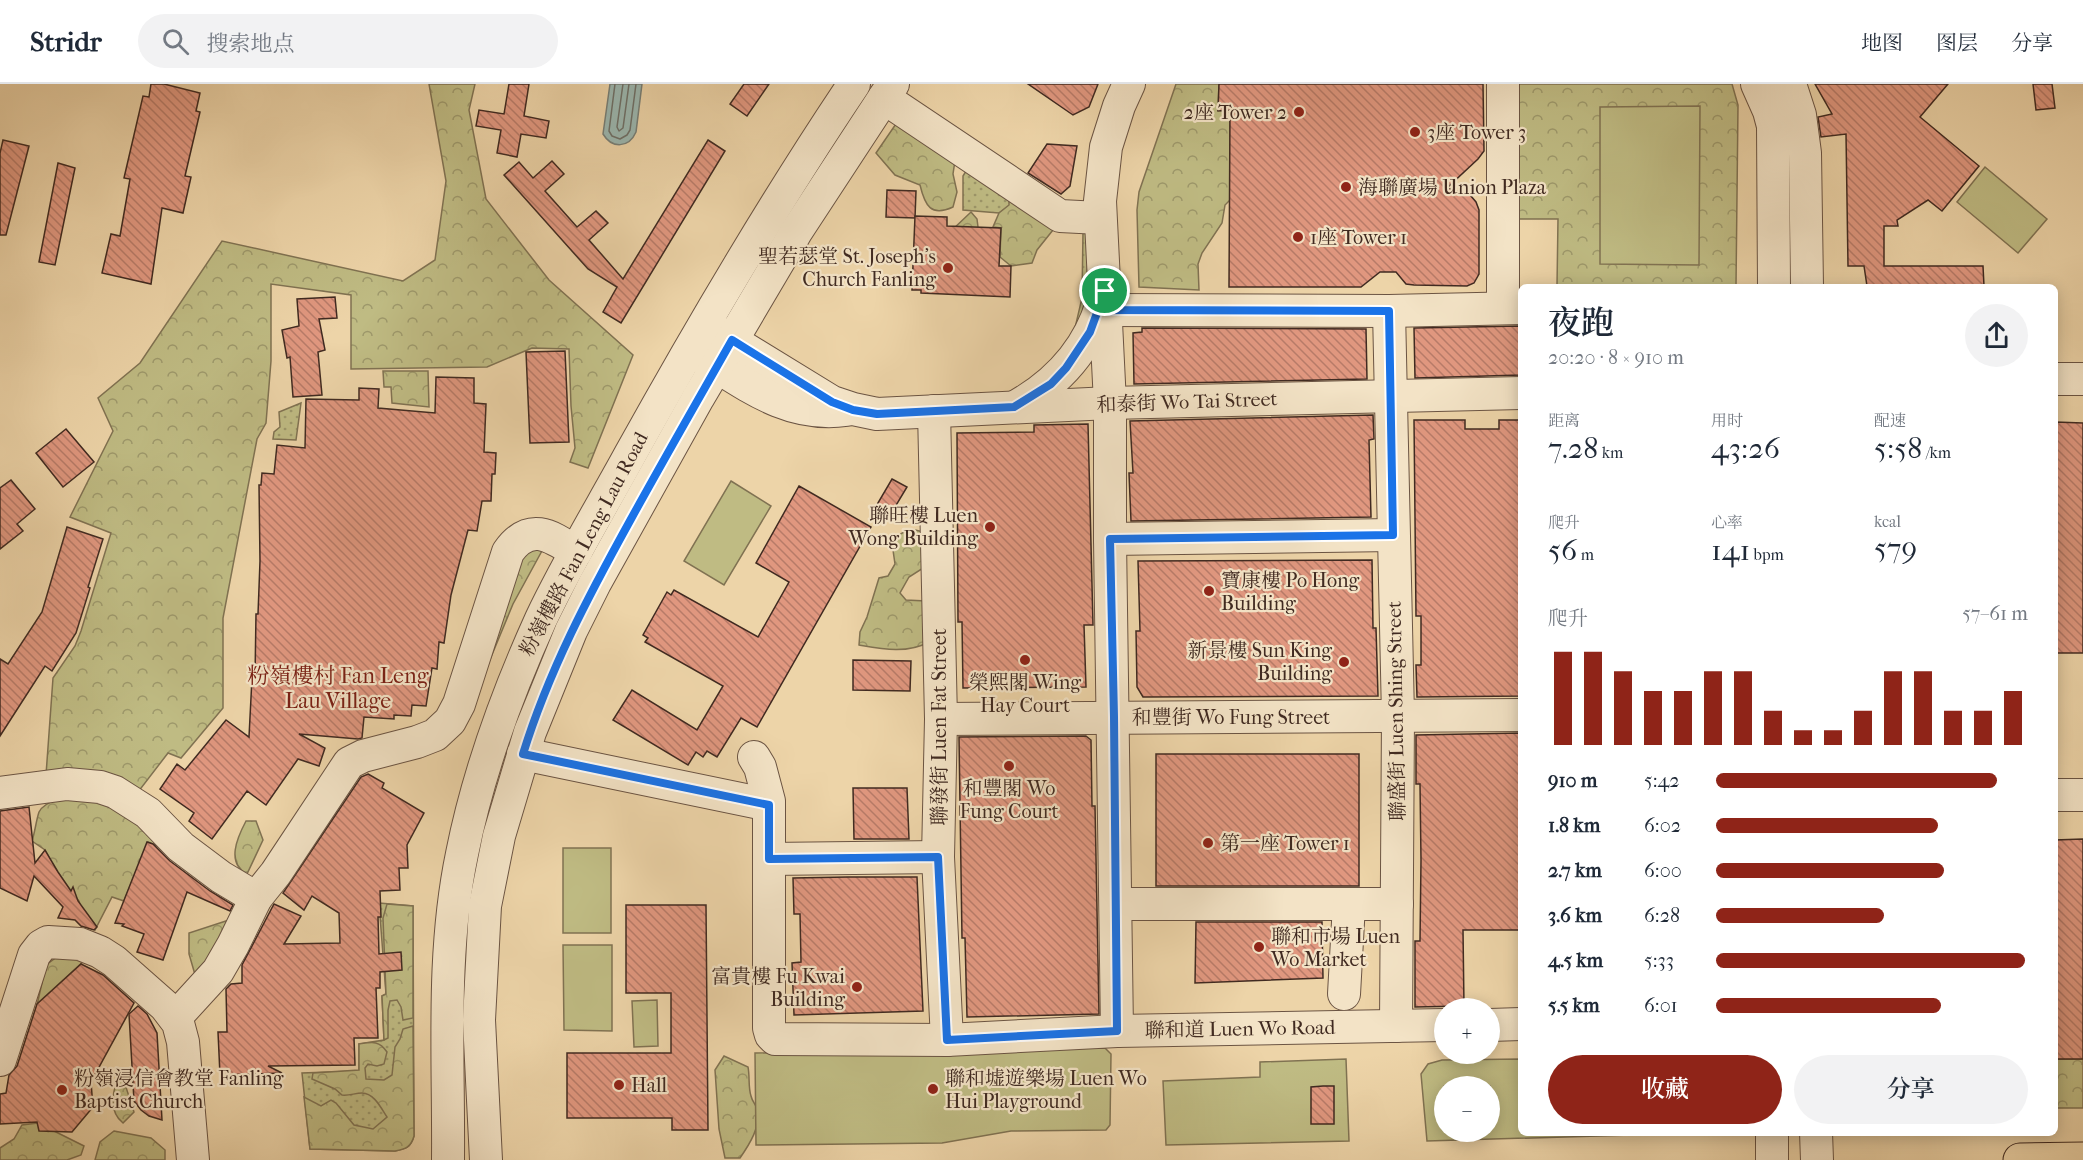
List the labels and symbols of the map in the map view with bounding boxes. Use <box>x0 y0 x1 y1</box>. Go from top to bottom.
place label: 2座 Tower 2 <box>1184 101 1287 124</box>
marker: 2座 Tower 2 <box>1292 105 1306 119</box>
place label: 3座 Tower 3 <box>1427 121 1526 144</box>
marker: 3座 Tower 3 <box>1408 125 1422 139</box>
place label: 海聯廣場 Union Plaza <box>1358 176 1547 199</box>
marker: 海聯廣場 Union Plaza <box>1339 180 1353 194</box>
place label: 1座 Tower 1 <box>1310 226 1407 249</box>
marker: 1座 Tower 1 <box>1291 230 1305 244</box>
place label: 聖若瑟堂 St. Joseph's Church Fanling <box>758 245 936 291</box>
marker: 聖若瑟堂 St. Joseph's Church Fanling <box>941 261 955 275</box>
pin <box>1079 265 1130 316</box>
street label: 和泰街 Wo Tai Street <box>1096 387 1278 417</box>
street label: 粉嶺樓路 Fan Leng Lau Road <box>515 427 653 660</box>
place label: 聯旺樓 Luen Wong Building <box>847 504 978 550</box>
marker: 聯旺樓 Luen Wong Building <box>983 520 997 534</box>
place label: 寶康樓 Po Hong Building <box>1221 569 1360 615</box>
marker: 寶康樓 Po Hong Building <box>1202 584 1216 598</box>
street label: 聯盛街 Luen Shing Street <box>1383 601 1409 821</box>
street label: 聯發街 Luen Fat Street <box>928 628 951 826</box>
place label: 新景樓 Sun King Building <box>1187 639 1332 685</box>
marker: 榮熙閣 Wing Hay Court <box>1018 653 1032 667</box>
marker: 新景樓 Sun King Building <box>1337 655 1351 669</box>
district label: 粉嶺樓村 Fan Leng Lau Village <box>248 663 429 714</box>
place label: 榮熙閣 Wing Hay Court <box>969 671 1081 717</box>
street label: 和豐街 Wo Fung Street <box>1132 706 1330 729</box>
marker: 和豐閣 Wo Fung Court <box>1002 759 1016 773</box>
place label: 和豐閣 Wo Fung Court <box>959 777 1059 823</box>
place label: 第一座 Tower 1 <box>1220 832 1350 855</box>
marker: 第一座 Tower 1 <box>1201 836 1215 850</box>
place label: 聯和市場 Luen Wo Market <box>1270 925 1400 971</box>
marker: 聯和市場 Luen Wo Market <box>1252 940 1266 954</box>
place label: 富貴樓 Fu Kwai Building <box>711 965 845 1011</box>
marker: 富貴樓 Fu Kwai Building <box>850 980 864 994</box>
street label: 聯和道 Luen Wo Road <box>1145 1016 1337 1042</box>
place label: 粉嶺浸信會教堂 Fanling Baptist Church <box>74 1067 284 1113</box>
place label: 聯和墟遊樂場 Luen Wo Hui Playground <box>945 1067 1147 1113</box>
place label: Hall <box>631 1074 668 1097</box>
marker: Hall <box>612 1078 626 1092</box>
marker: 聯和墟遊樂場 Luen Wo Hui Playground <box>926 1082 940 1096</box>
marker: 粉嶺浸信會教堂 Fanling Baptist Church <box>55 1083 69 1097</box>

